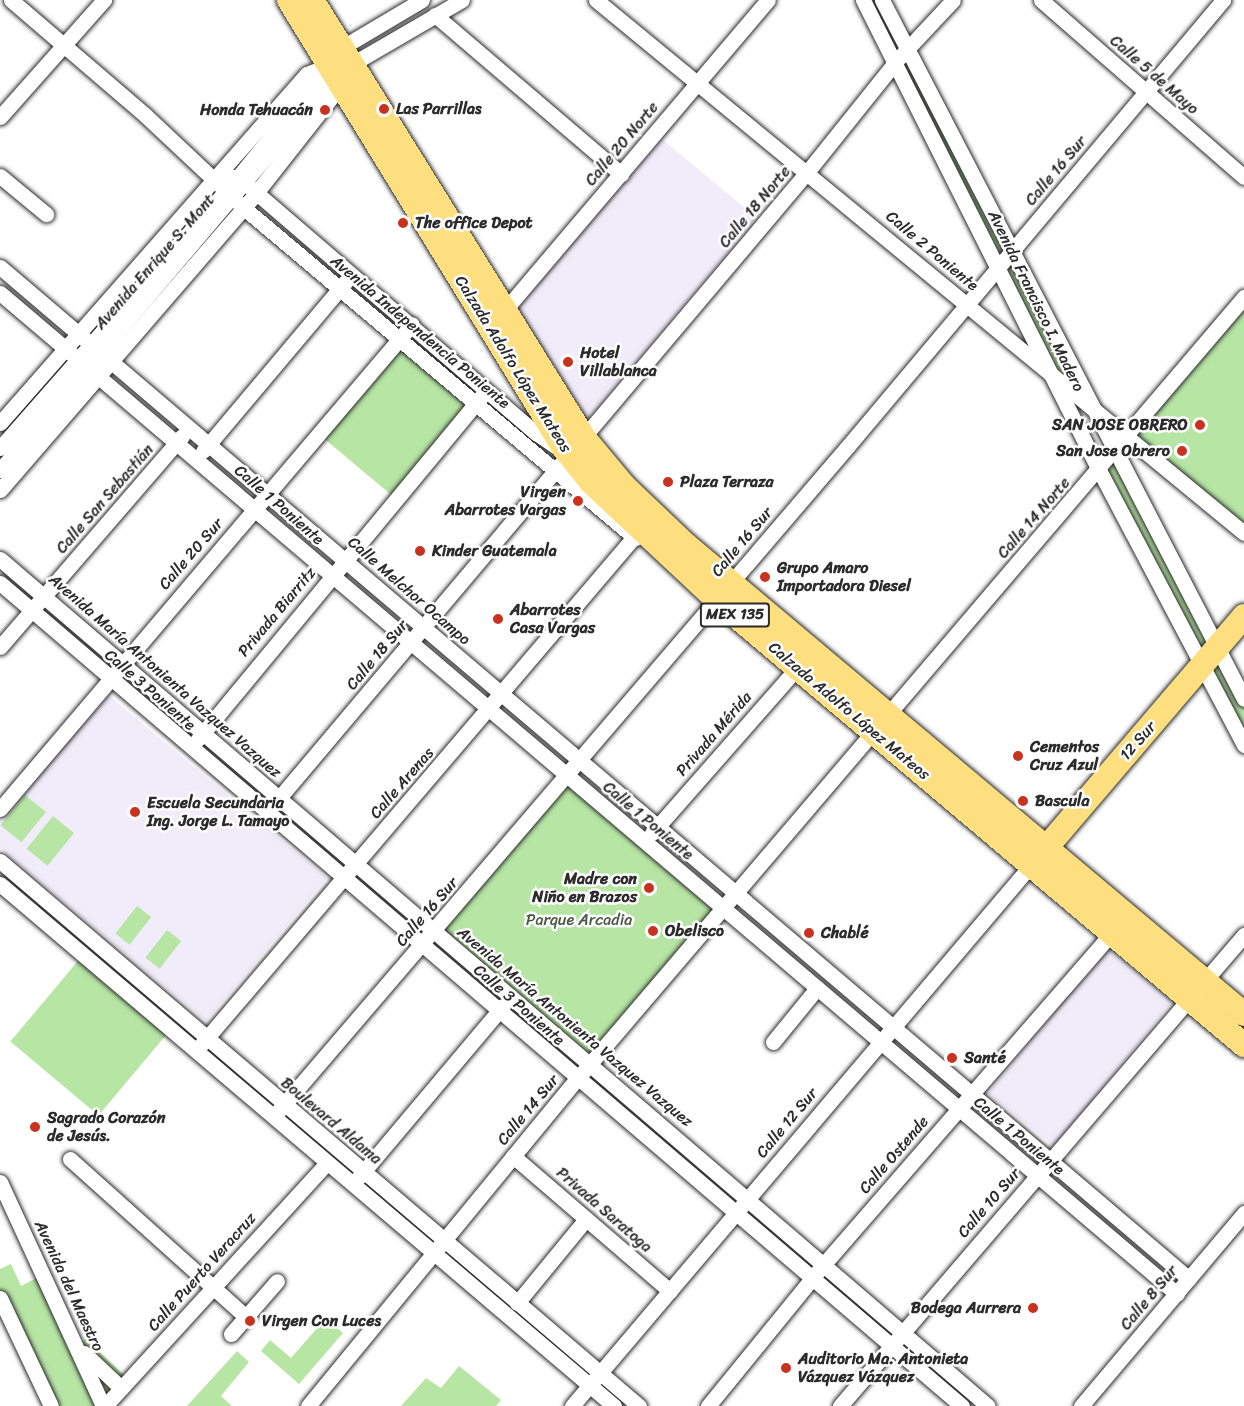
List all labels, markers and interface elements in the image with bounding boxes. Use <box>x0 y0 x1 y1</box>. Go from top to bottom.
street label: Calle 5 de Mayo <box>1106 31 1202 119</box>
street label: Calle 20 Norte <box>581 98 663 190</box>
place label: Las Parrillas <box>396 99 483 119</box>
place label: Honda Tehuacán <box>199 100 313 120</box>
marker: Las Parrillas <box>377 102 391 116</box>
marker: Honda Tehuacán <box>318 103 332 117</box>
street label: Calle 16 Sur <box>1021 132 1091 210</box>
street label: Calle 18 Norte <box>715 162 795 252</box>
street label: Avenida Enrique S. Mont <box>91 191 219 333</box>
street label: Calle 2 Poniente <box>882 207 982 295</box>
street label: Avenida Francisco I. Madero <box>984 207 1088 395</box>
place label: The office Depot <box>415 213 533 233</box>
marker: The office Depot <box>396 216 410 230</box>
street label: Avenida Independencia Poniente <box>326 251 514 413</box>
street label: Calzada Adolfo López Mateos <box>450 272 576 456</box>
place label: Hotel Villablanca <box>580 343 657 381</box>
marker: Hotel Villablanca <box>561 355 575 369</box>
place label: SAN JOSE OBRERO <box>1052 415 1188 435</box>
marker: SAN JOSE OBRERO <box>1193 418 1207 432</box>
street label: Calle San Sebastián <box>52 440 158 558</box>
place label: San Jose Obrero <box>1055 441 1170 461</box>
marker: San Jose Obrero <box>1175 444 1189 458</box>
street label: Calle 1 Poniente <box>230 461 328 549</box>
place label: Plaza Terraza <box>680 472 775 492</box>
street label: Calle 14 Norte <box>993 473 1075 563</box>
marker: Plaza Terraza <box>661 475 675 489</box>
place label: Virgen Abarrotes Vargas <box>446 482 566 520</box>
marker: Virgen Abarrotes Vargas <box>571 494 585 508</box>
street label: Calle 16 Sur <box>707 503 777 581</box>
street label: Calle 20 Sur <box>155 514 227 594</box>
street label: Calle Melchor Ocampo <box>344 533 474 649</box>
place label: Kinder Guatemala <box>432 541 556 561</box>
marker: Kinder Guatemala <box>413 544 427 558</box>
place label: Grupo Amaro Importadora Diesel <box>777 558 911 596</box>
street label: Privada Biarritz <box>234 563 320 661</box>
street label: Avenida María Antonienta Vazquez Vazquez <box>45 570 285 782</box>
marker: Grupo Amaro Importadora Diesel <box>758 570 772 584</box>
place label: Abarrotes Casa Vargas <box>510 600 593 638</box>
road number: MEX 135 <box>699 603 771 627</box>
marker: Abarrotes Casa Vargas <box>491 612 505 626</box>
street label: Calle 18 Sur <box>342 616 412 694</box>
street label: Calzada Adolfo López Mateos <box>764 638 934 784</box>
street label: Calle 3 Poniente <box>101 645 199 735</box>
street label: Privada Mérida <box>672 688 756 780</box>
street label: 12 Sur <box>1116 718 1160 764</box>
place label: Cementos Cruz Azul <box>1030 737 1099 775</box>
street label: Calle Arenas <box>366 743 438 823</box>
marker: Cementos Cruz Azul <box>1011 749 1025 763</box>
street label: Calle 1 Poniente <box>599 778 697 864</box>
place label: Bascula <box>1035 791 1090 811</box>
place label: Escuela Secundaria Ing. Jorge L. Tamayo <box>147 793 290 831</box>
marker: Bascula <box>1016 794 1030 808</box>
marker: Escuela Secundaria Ing. Jorge L. Tamayo <box>128 805 142 819</box>
place label: Madre con Niño en Brazos <box>533 869 637 907</box>
street label: Calle 16 Sur <box>392 874 462 950</box>
marker: Madre con Niño en Brazos <box>642 881 656 895</box>
park label: Parque Arcadia <box>526 910 632 930</box>
place label: Obelisco <box>665 921 724 941</box>
street label: Avenida María Antonienta Vazquez Vazquez <box>453 922 697 1132</box>
place label: Chablé <box>821 923 869 943</box>
marker: Obelisco <box>646 924 660 938</box>
marker: Chablé <box>802 926 816 940</box>
street label: Calle 3 Poniente <box>470 960 568 1050</box>
place label: Santé <box>964 1048 1006 1068</box>
marker: Santé <box>945 1051 959 1065</box>
street label: Calle 14 Sur <box>493 1071 563 1149</box>
street label: Boulevard Aldama <box>277 1073 385 1169</box>
street label: Calle 12 Sur <box>752 1084 822 1162</box>
street label: Calle 1 Poniente <box>970 1093 1068 1179</box>
place label: Sagrado Corazón de Jesús. <box>47 1108 165 1146</box>
street label: Calle Ostende <box>855 1112 933 1198</box>
marker: Sagrado Corazón de Jesús. <box>28 1120 42 1134</box>
street label: Privada Saratoga <box>552 1163 656 1257</box>
street label: Calle 10 Sur <box>954 1164 1024 1242</box>
street label: Calle Puerto Veracruz <box>144 1209 260 1335</box>
street label: Avenida del Maestro <box>30 1217 108 1355</box>
street label: Calle 8 Sur <box>1116 1262 1182 1334</box>
place label: Bodega Aurrera <box>911 1298 1021 1318</box>
marker: Bodega Aurrera <box>1026 1301 1040 1315</box>
place label: Virgen Con Luces <box>262 1311 382 1331</box>
marker: Virgen Con Luces <box>243 1314 257 1328</box>
place label: Auditorio Ma. Antonieta Vázquez Vázquez <box>798 1349 968 1387</box>
marker: Auditorio Ma. Antonieta Vázquez Vázquez <box>779 1361 793 1375</box>

